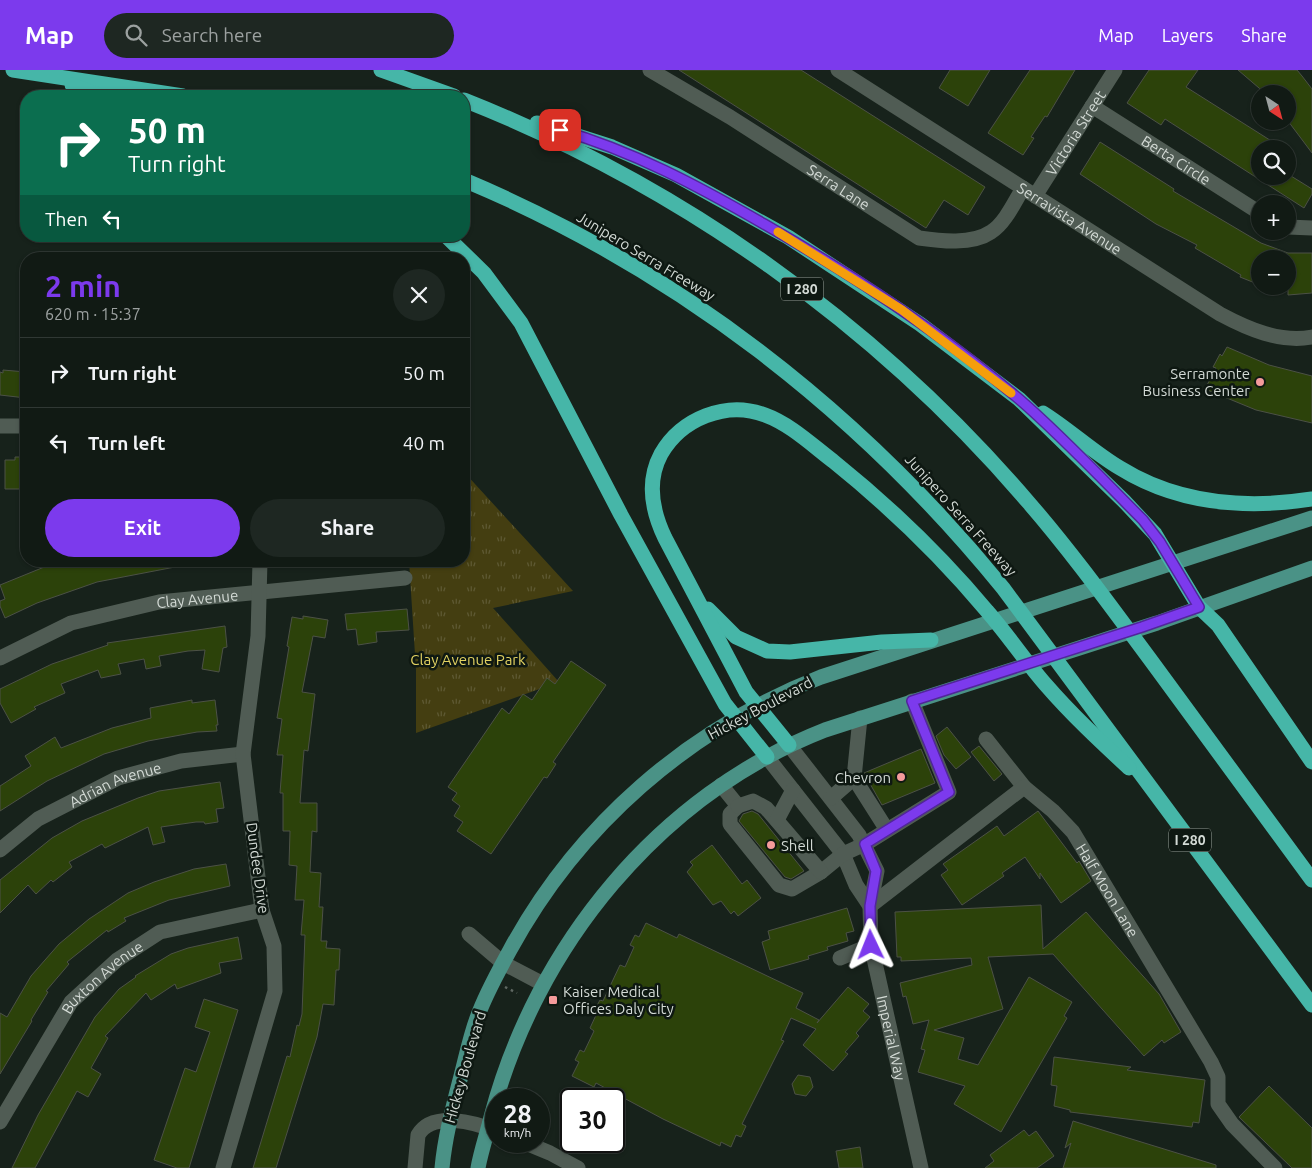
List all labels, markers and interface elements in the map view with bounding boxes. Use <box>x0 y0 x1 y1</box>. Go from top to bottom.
search box <box>104 13 454 58</box>
icon: search <box>122 21 150 49</box>
text: Map <box>25 22 74 49</box>
text: Search here <box>162 24 262 46</box>
text: Map <box>1098 25 1134 45</box>
text: Layers <box>1162 25 1213 45</box>
text: Share <box>1241 25 1287 45</box>
north arrow <box>1251 85 1296 130</box>
map controls <box>1251 85 1296 295</box>
street label: Victoria Street <box>1042 87 1109 178</box>
pin <box>539 109 581 151</box>
icon: right <box>45 110 110 175</box>
text: 50 m <box>128 110 206 150</box>
icon: arrive <box>546 116 574 144</box>
street label: Berta Circle <box>1139 132 1214 188</box>
button: search <box>1251 140 1296 185</box>
text: Turn right <box>128 151 226 176</box>
street label: Serra Lane <box>804 160 873 213</box>
street label: Serravista Avenue <box>1014 178 1125 258</box>
button: + <box>1251 195 1296 240</box>
icon: left <box>98 205 126 233</box>
text: Then <box>45 208 88 230</box>
street label: Junipero Serra Freeway <box>574 208 718 304</box>
button: − <box>1251 250 1296 295</box>
text: 2 min <box>45 269 121 303</box>
button: close <box>393 269 445 321</box>
road number: I 280 <box>781 278 823 300</box>
text: 620 m · 15:37 <box>45 305 141 323</box>
icon: right <box>45 359 73 387</box>
text: Turn right <box>88 362 176 384</box>
text: 50 m <box>403 362 445 384</box>
place label: Serramonte Business Center <box>1143 365 1250 399</box>
marker: Serramonte Business Center <box>1254 376 1266 388</box>
icon: left <box>45 429 73 457</box>
text: Turn left <box>88 432 166 454</box>
text: 40 m <box>403 432 445 454</box>
street label: Junipero Serra Freeway <box>902 451 1020 579</box>
button: Exit <box>45 499 240 557</box>
button: Share <box>250 499 445 557</box>
street label: Clay Avenue <box>155 586 239 611</box>
park label: Clay Avenue Park <box>410 651 526 668</box>
street label: Hickey Boulevard <box>705 673 815 743</box>
street label: Adrian Avenue <box>66 758 163 810</box>
place label: Chevron <box>835 769 891 786</box>
marker: Chevron <box>895 771 907 783</box>
street label: Dundee Drive <box>243 821 273 915</box>
road number: I 280 <box>1169 828 1211 852</box>
place label: Shell <box>781 837 814 854</box>
marker: Shell <box>765 839 777 851</box>
street label: Half Moon Lane <box>1073 840 1142 940</box>
position arrow <box>844 918 896 970</box>
street label: Buxton Avenue <box>58 937 146 1017</box>
place label: Kaiser Medical Offices Daly City <box>563 983 674 1017</box>
marker: Kaiser Medical Offices Daly City <box>547 994 559 1006</box>
street label: Imperial Way <box>874 994 910 1082</box>
street label: Hickey Boulevard <box>441 1009 489 1125</box>
speed limit sign: 30 <box>560 1088 625 1153</box>
text: 28 <box>503 1100 532 1128</box>
text: km/h <box>504 1126 531 1139</box>

